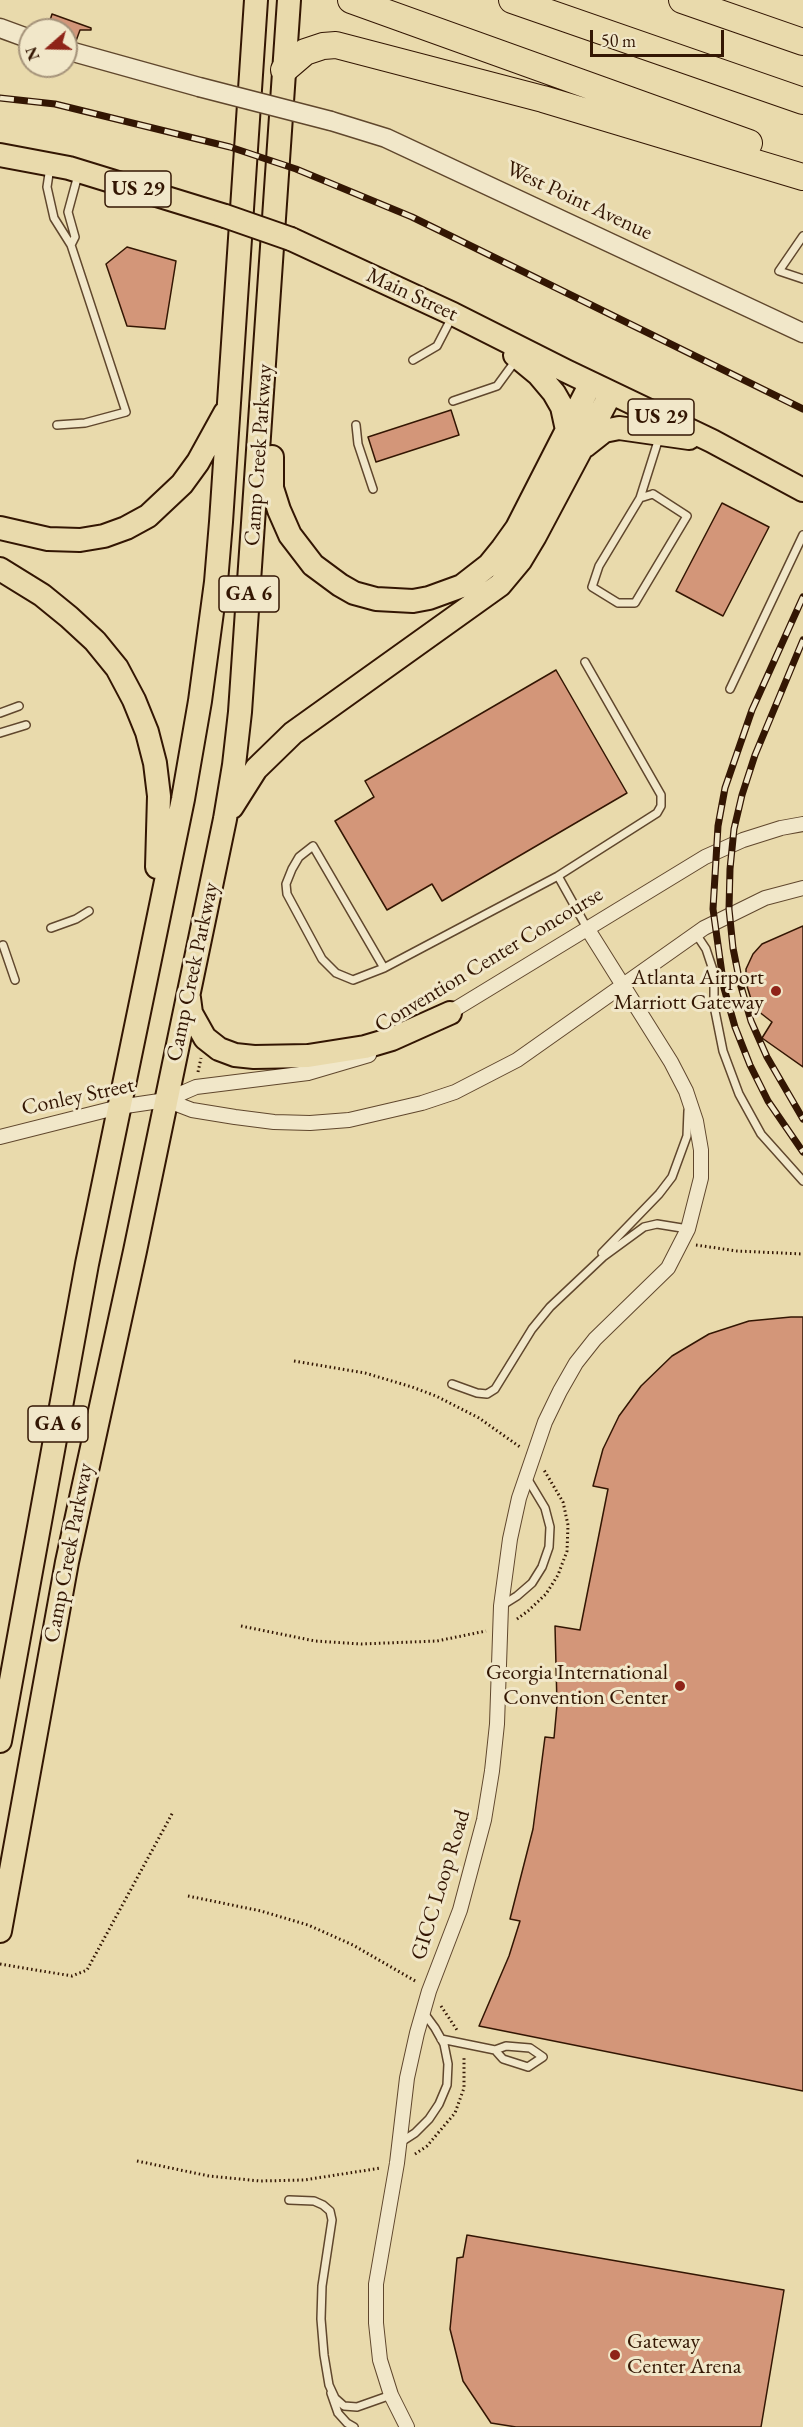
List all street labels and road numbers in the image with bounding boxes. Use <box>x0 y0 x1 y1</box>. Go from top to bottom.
street label: West Point Avenue <box>502 156 656 246</box>
road number: US 29 <box>105 171 171 207</box>
street label: Main Street <box>362 262 462 328</box>
street label: Camp Creek Parkway <box>239 363 279 547</box>
road number: US 29 <box>628 399 694 435</box>
road number: GA 6 <box>219 576 279 612</box>
street label: Camp Creek Parkway <box>161 880 225 1064</box>
street label: Convention Center Concourse <box>370 881 608 1039</box>
street label: Conley Street <box>19 1072 137 1122</box>
road number: GA 6 <box>28 1406 88 1442</box>
street label: Camp Creek Parkway <box>39 1461 99 1645</box>
street label: GICC Loop Road <box>406 1807 476 1963</box>

